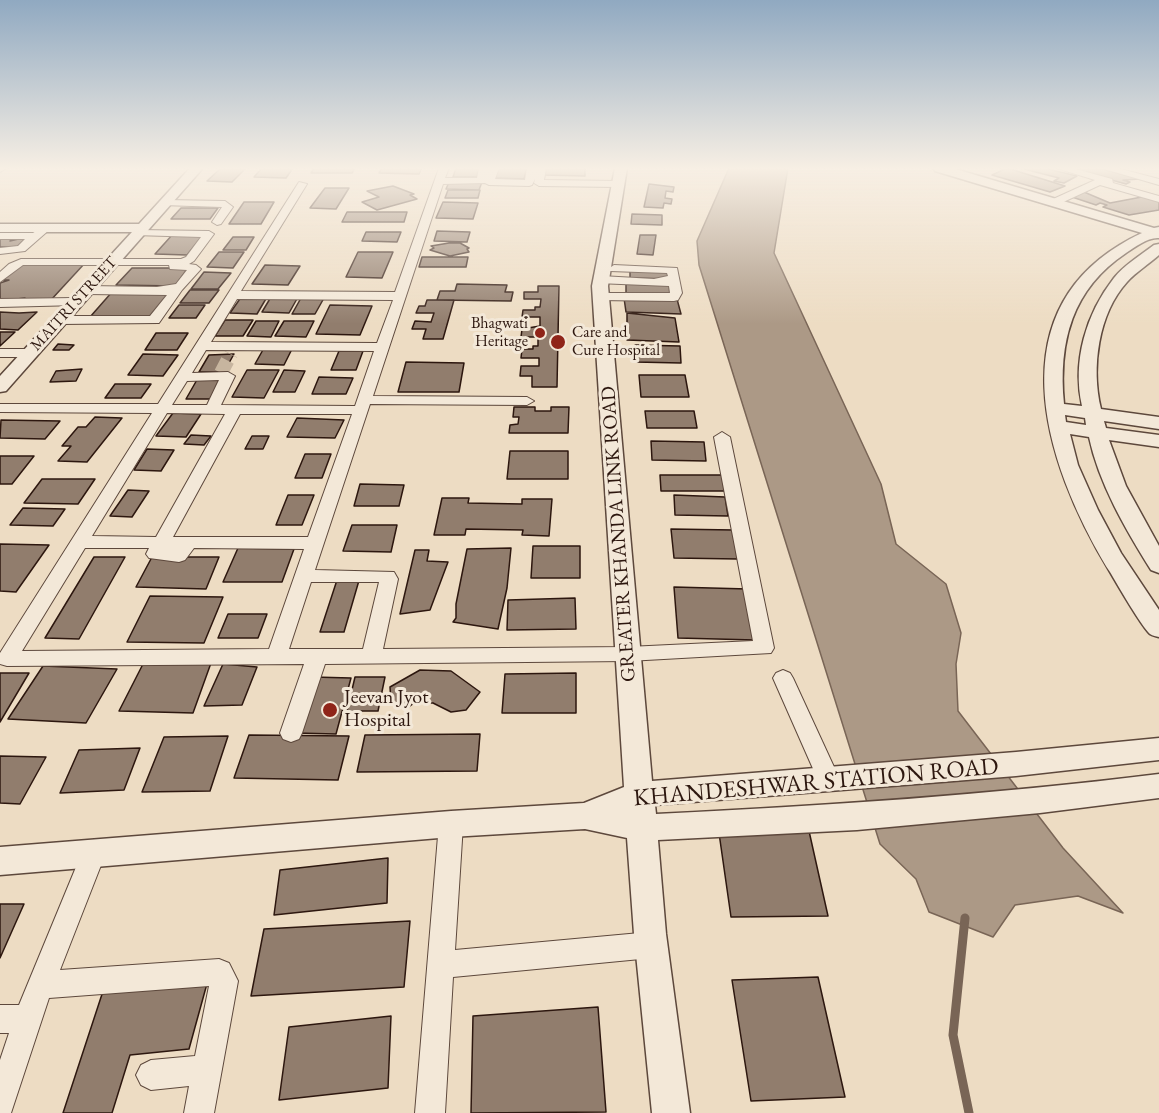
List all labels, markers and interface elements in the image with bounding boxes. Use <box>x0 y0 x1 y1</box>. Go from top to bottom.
street label: MAITRI STREET <box>27 253 121 355</box>
place label: Bhagwati Heritage <box>471 314 528 352</box>
place label: Care and Cure Hospital <box>572 323 660 361</box>
marker: Bhagwati Heritage <box>533 326 547 340</box>
marker: Care and Cure Hospital <box>549 333 567 351</box>
street label: GREATER KHANDA LINK ROAD <box>597 385 641 683</box>
place label: Jeevan Jyot Hospital <box>344 686 428 733</box>
marker: Jeevan Jyot Hospital <box>321 701 339 719</box>
street label: KHANDESHWAR STATION ROAD <box>632 753 1000 813</box>

